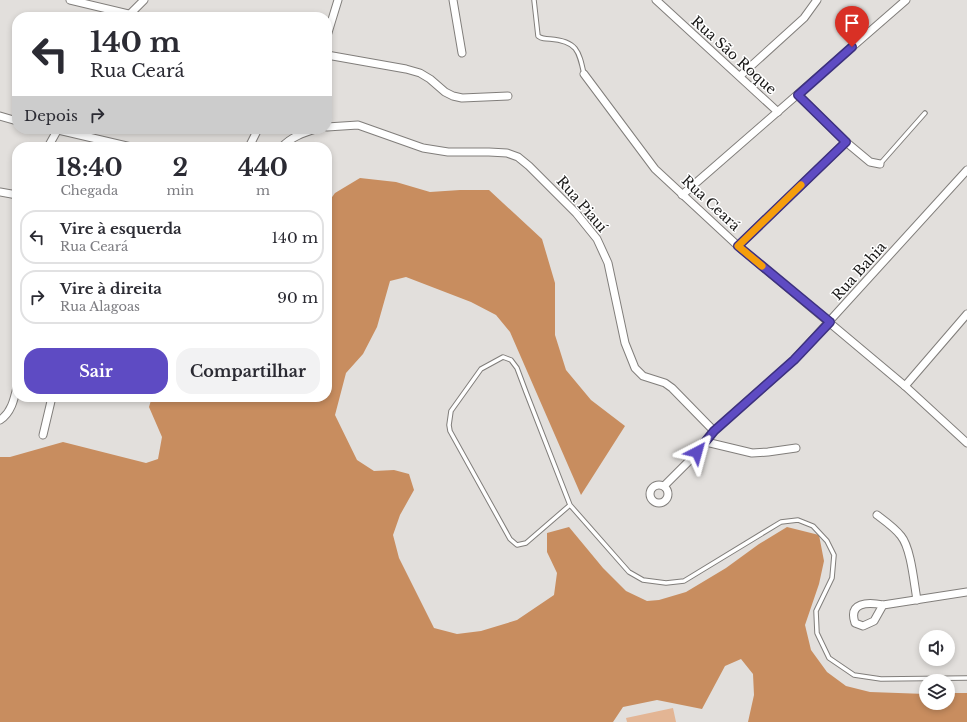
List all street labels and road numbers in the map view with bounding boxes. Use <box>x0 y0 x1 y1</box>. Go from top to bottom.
street label: Rua São Roque <box>688 12 780 98</box>
street label: Rua Ceará <box>678 171 744 235</box>
street label: Rua Piauí <box>553 172 611 236</box>
street label: Rua Bahia <box>828 238 890 304</box>

